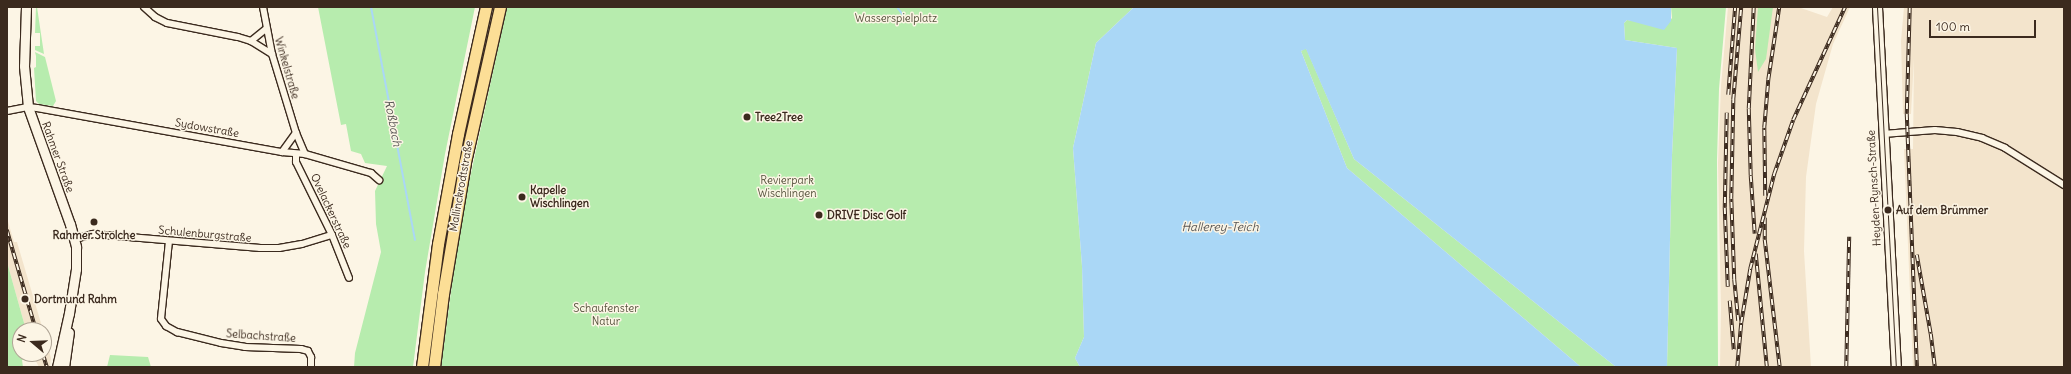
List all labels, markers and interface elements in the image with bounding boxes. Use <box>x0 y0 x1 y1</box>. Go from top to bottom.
park label: Wasserspielplatz <box>855 11 937 25</box>
scale bar <box>1931 12 2038 38</box>
text: 100 m <box>1936 19 1970 34</box>
street label: Winkelstraße <box>272 35 302 101</box>
water label: Roßbach <box>381 98 405 148</box>
place label: Tree2Tree <box>755 110 803 124</box>
marker: Tree2Tree <box>742 112 752 122</box>
street label: Sydowstraße <box>174 116 240 140</box>
street label: Rahmer Straße <box>39 120 77 194</box>
street label: Heyden-Rynsch-Straße <box>1864 130 1884 246</box>
street label: Mallinckrodtstraße <box>447 139 475 233</box>
street label: Ovelackerstraße <box>308 171 354 251</box>
park label: Revierpark Wischlingen <box>757 174 817 200</box>
place label: Kapelle Wischlingen <box>530 184 589 210</box>
marker: Kapelle Wischlingen <box>517 192 527 202</box>
place label: Auf dem Brümmer <box>1896 203 1988 217</box>
marker: Auf dem Brümmer <box>1883 205 1893 215</box>
place label: DRIVE Disc Golf <box>827 208 906 222</box>
marker: DRIVE Disc Golf <box>814 210 824 220</box>
marker: Rahmer Strolche <box>89 217 99 227</box>
water label: Hallerey-Teich <box>1181 220 1259 234</box>
street label: Schulenburgstraße <box>158 223 252 245</box>
place label: Rahmer Strolche <box>53 228 135 242</box>
place label: Dortmund Rahm <box>34 292 117 306</box>
marker: Dortmund Rahm <box>19 293 31 305</box>
park label: Schaufenster Natur <box>573 302 639 328</box>
north arrow <box>12 322 52 362</box>
street label: Selbachstraße <box>226 327 296 345</box>
text: N <box>14 333 29 344</box>

